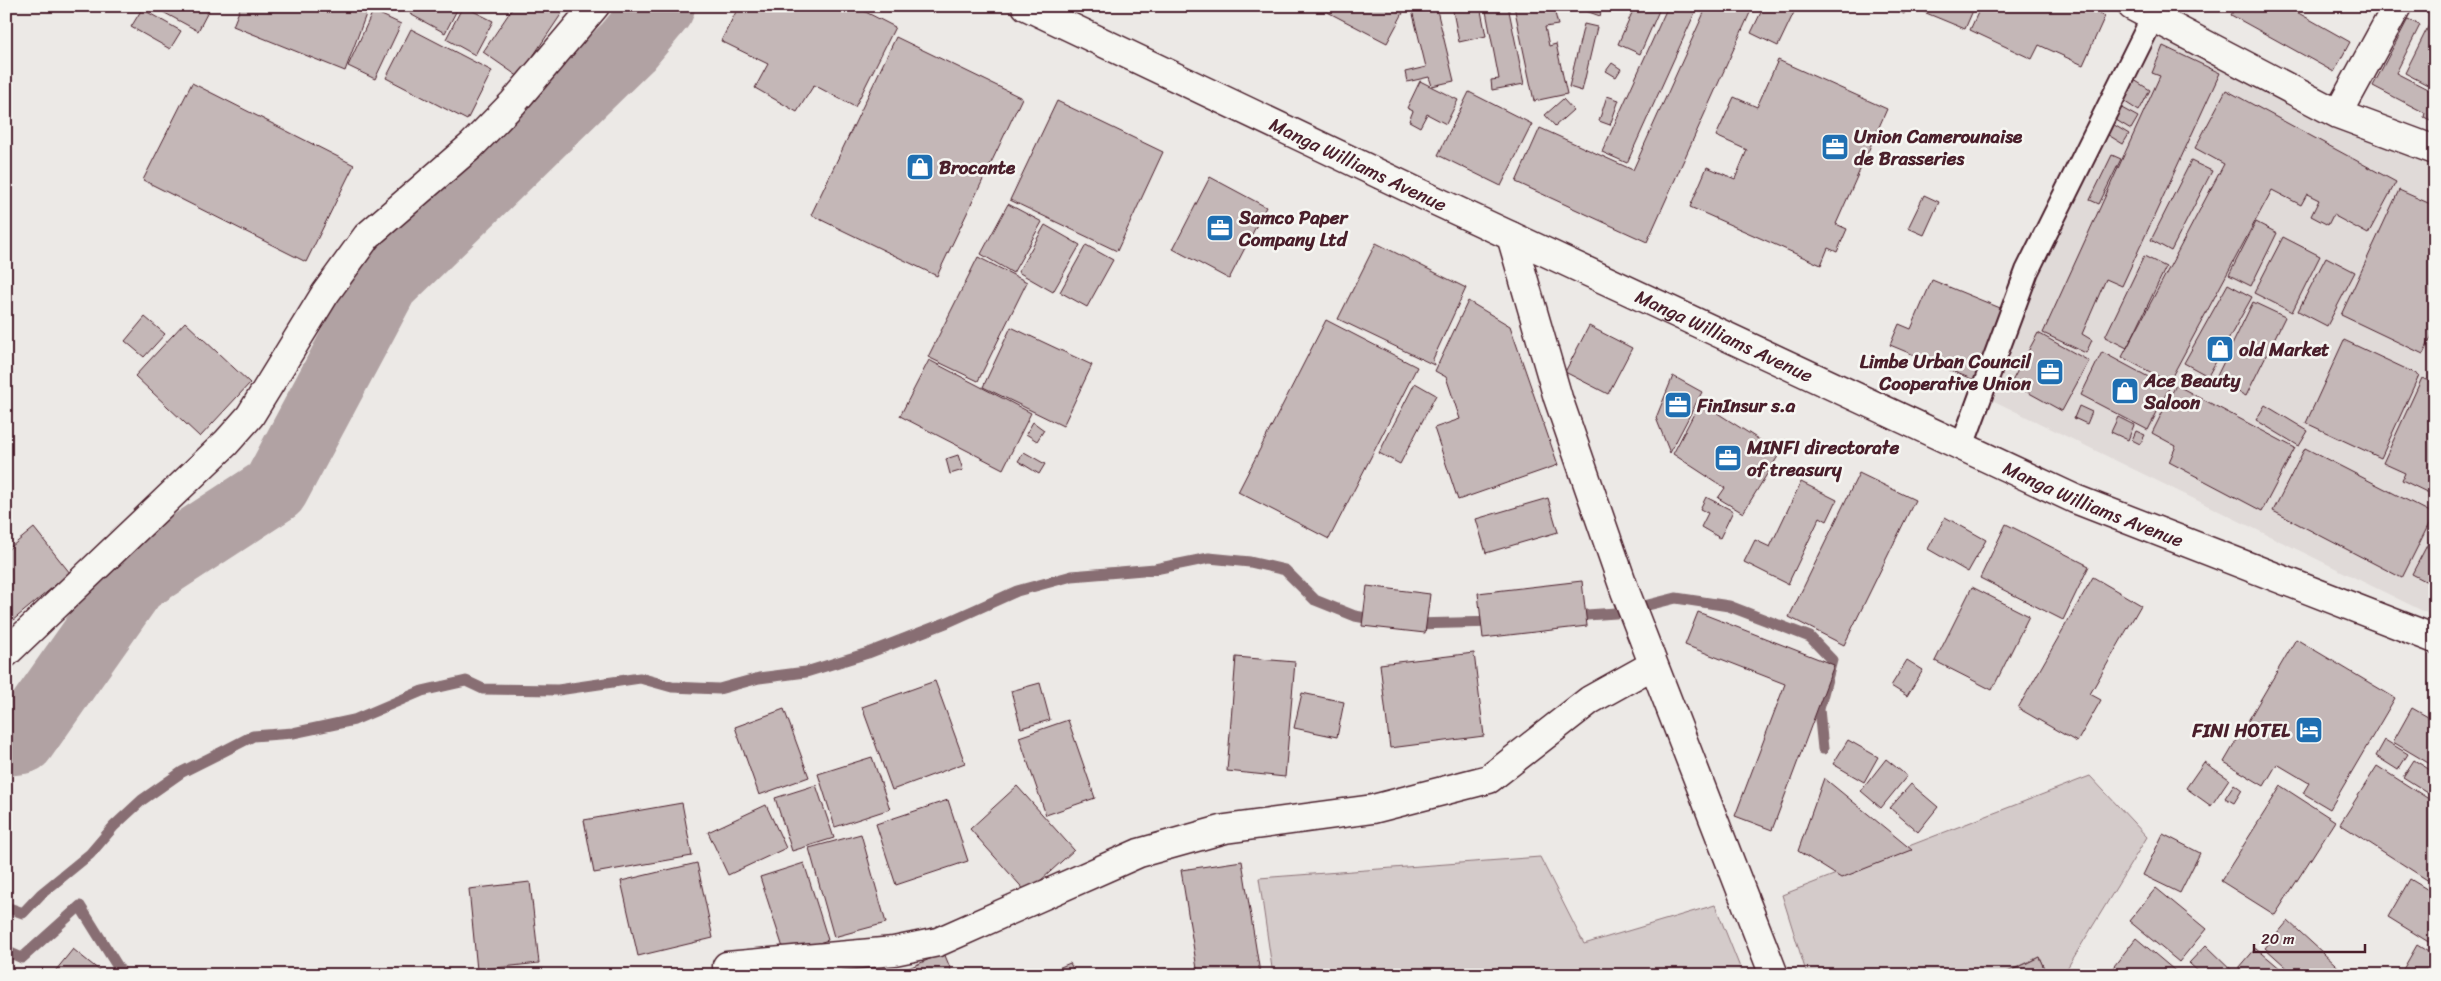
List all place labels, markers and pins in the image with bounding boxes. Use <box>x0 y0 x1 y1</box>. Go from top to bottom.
place label: Union Camerounaise de Brasseries <box>1854 120 2023 175</box>
office icon: Union Camerounaise de Brasseries <box>1820 132 1850 162</box>
place label: Brocante <box>939 151 1016 184</box>
shop icon: Brocante <box>905 152 935 182</box>
place label: Samco Paper Company Ltd <box>1238 201 1350 256</box>
office icon: Samco Paper Company Ltd <box>1205 213 1235 243</box>
place label: old Market <box>2239 333 2330 366</box>
shop icon: old Market <box>2205 334 2235 364</box>
place label: Limbe Urban Council Cooperative Union <box>1860 345 2033 400</box>
office icon: Limbe Urban Council Cooperative Union <box>2035 357 2065 387</box>
place label: Ace Beauty Saloon <box>2143 364 2241 419</box>
shop icon: Ace Beauty Saloon <box>2110 376 2140 406</box>
place label: FinInsur s.a <box>1696 389 1796 422</box>
office icon: FinInsur s.a <box>1663 390 1693 420</box>
place label: MINFI directorate of treasury <box>1746 431 1900 486</box>
office icon: MINFI directorate of treasury <box>1713 443 1743 473</box>
place label: FINI HOTEL <box>2191 714 2290 747</box>
hotel icon: FINI HOTEL <box>2294 715 2324 745</box>

